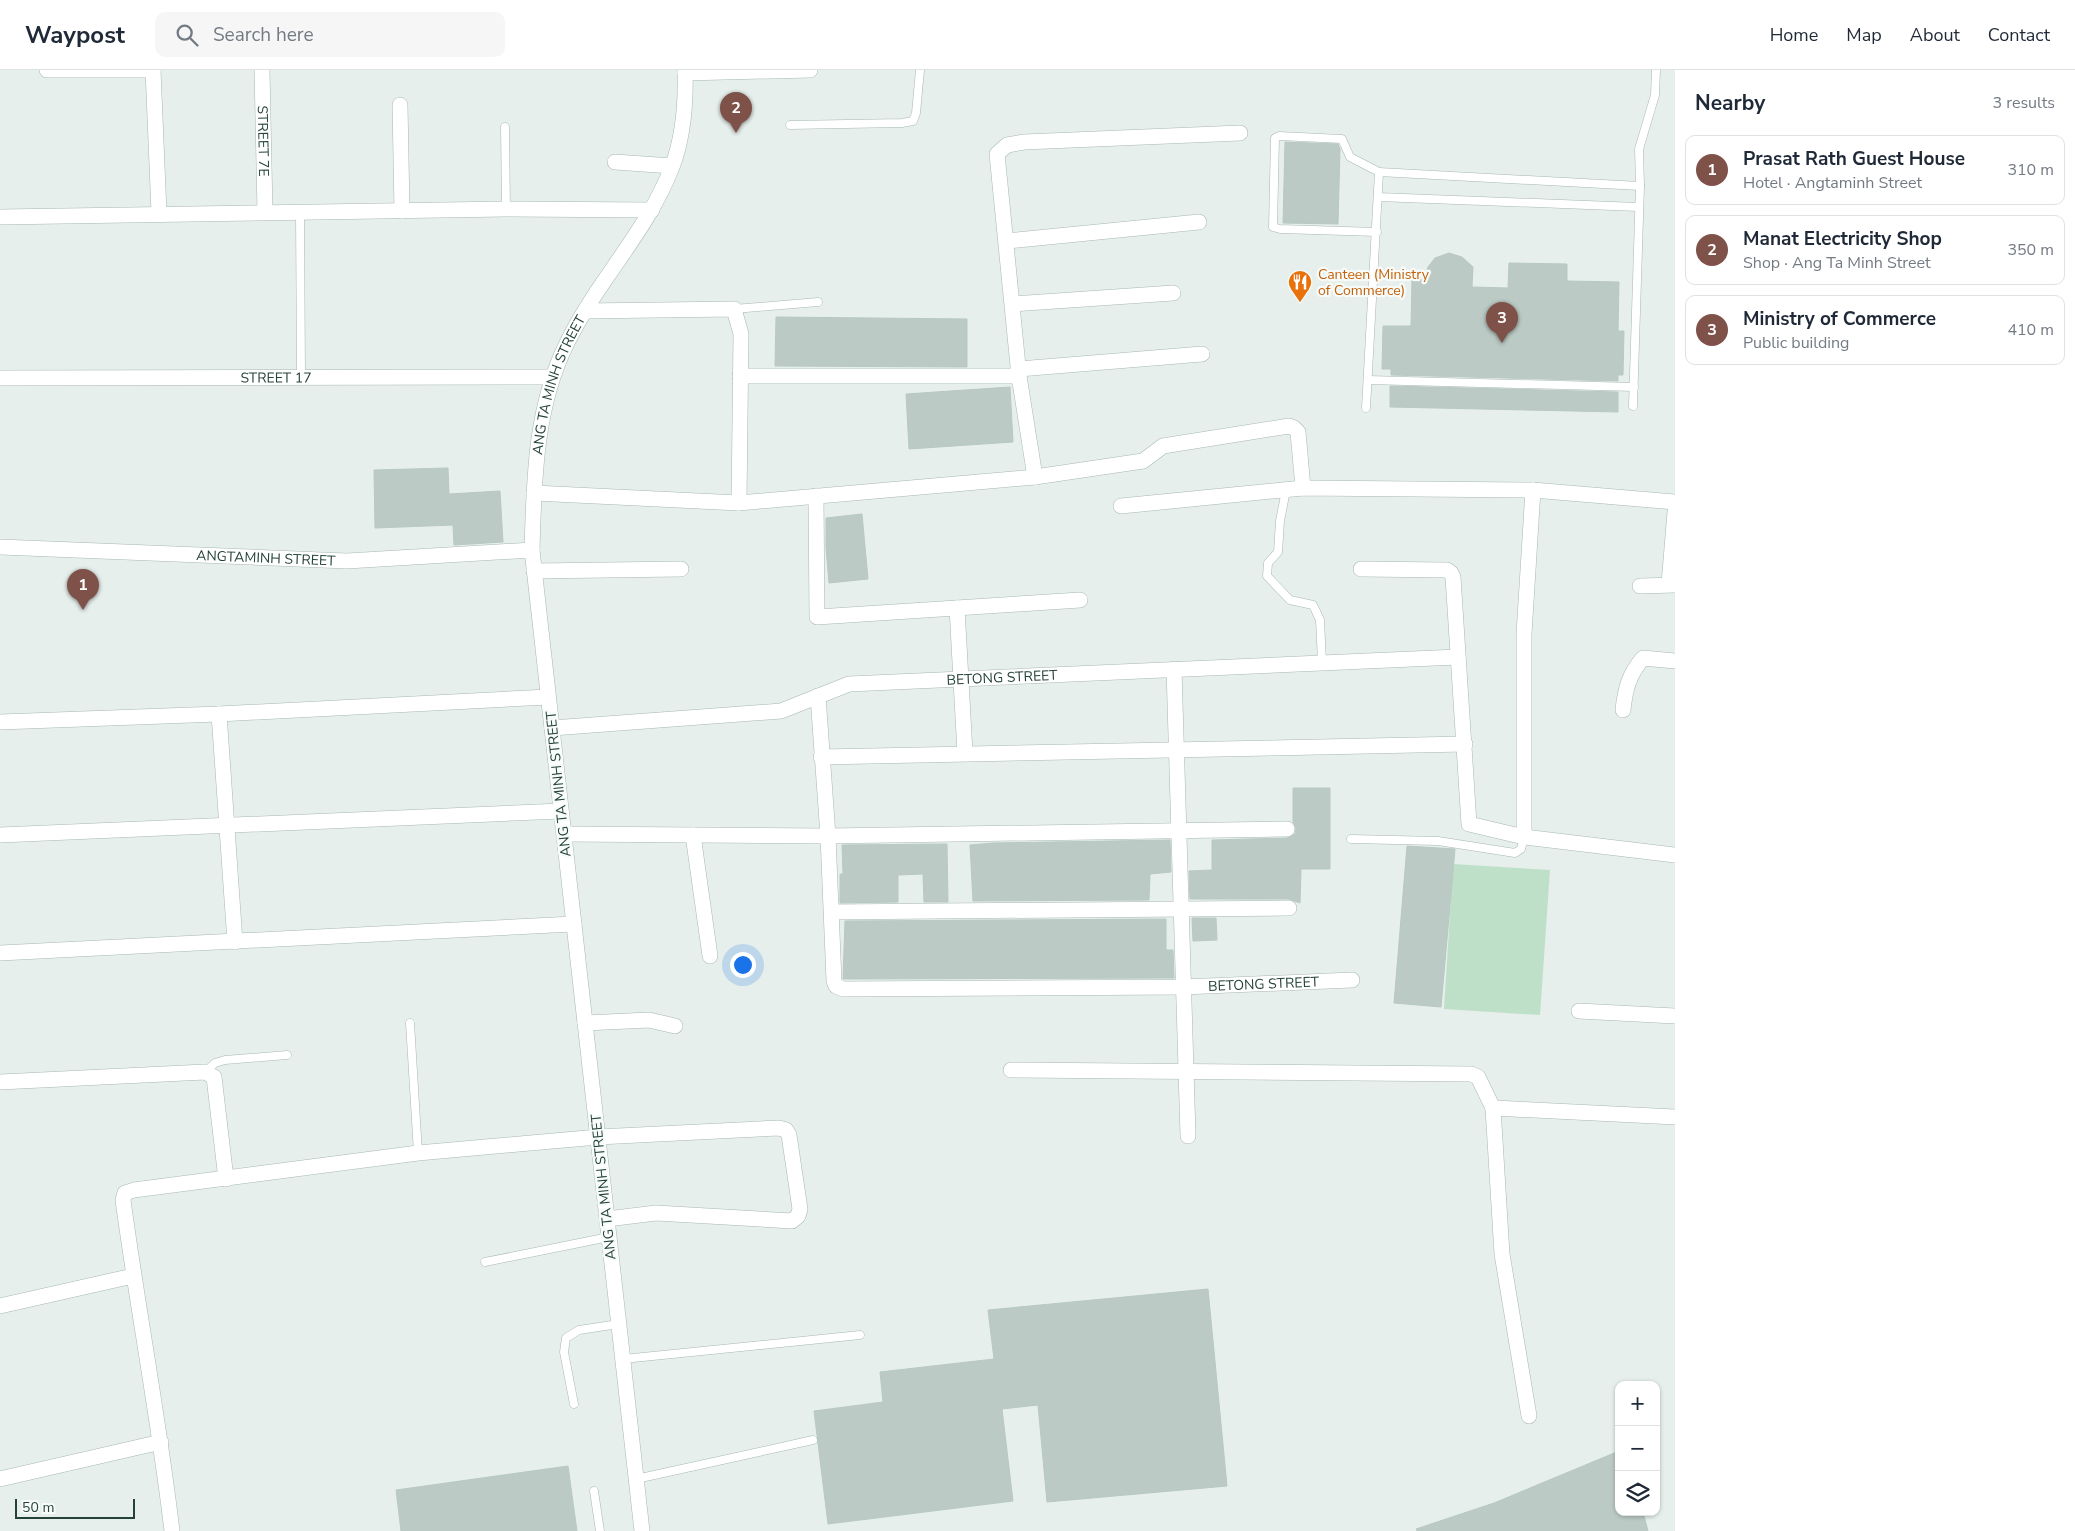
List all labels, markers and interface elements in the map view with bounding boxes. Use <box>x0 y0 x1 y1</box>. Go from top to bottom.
search box <box>155 12 505 57</box>
text: Waypost <box>25 19 125 51</box>
icon: search <box>173 21 201 49</box>
text: Search here <box>213 22 314 48</box>
text: Home <box>1770 23 1818 47</box>
text: Map <box>1846 23 1882 47</box>
text: About <box>1910 23 1960 47</box>
text: Contact <box>1988 23 2050 47</box>
text: Nearby <box>1695 89 1765 117</box>
pin: 2 <box>720 92 752 133</box>
text: 3 results <box>1993 92 2055 114</box>
street label: STREET 7E <box>253 105 273 177</box>
text: Prasat Rath Guest House <box>1743 146 1965 172</box>
text: 1 <box>1707 159 1717 181</box>
text: 310 m <box>2007 159 2054 181</box>
text: Hotel · Angtaminh Street <box>1743 172 1922 194</box>
text: Manat Electricity Shop <box>1743 226 1942 252</box>
text: 2 <box>1707 239 1717 261</box>
text: 350 m <box>2007 239 2054 261</box>
text: Shop · Ang Ta Minh Street <box>1743 252 1931 274</box>
place label: Canteen (Ministry of Commerce) <box>1318 265 1430 300</box>
restaurant icon: Canteen (Ministry of Commerce) <box>1287 269 1313 303</box>
pin: 3 <box>1486 302 1518 343</box>
text: Ministry of Commerce <box>1743 306 1936 332</box>
street label: ANG TA MINH STREET <box>528 311 590 456</box>
text: 3 <box>1707 319 1717 341</box>
text: 410 m <box>2007 319 2054 341</box>
text: Public building <box>1743 332 1849 354</box>
street label: STREET 17 <box>240 368 312 388</box>
street label: ANGTAMINH STREET <box>196 546 336 571</box>
pin: 1 <box>67 569 99 610</box>
street label: BETONG STREET <box>946 666 1058 690</box>
street label: ANG TA MINH STREET <box>541 710 576 858</box>
your location <box>730 952 756 978</box>
street label: BETONG STREET <box>1208 972 1320 996</box>
street label: ANG TA MINH STREET <box>586 1113 621 1261</box>
map controls <box>1615 1381 1660 1516</box>
button: + <box>1615 1381 1660 1426</box>
button: − <box>1615 1426 1660 1471</box>
button: layers <box>1615 1471 1660 1516</box>
scale bar <box>15 1496 135 1519</box>
text: 50 m <box>22 1498 54 1517</box>

